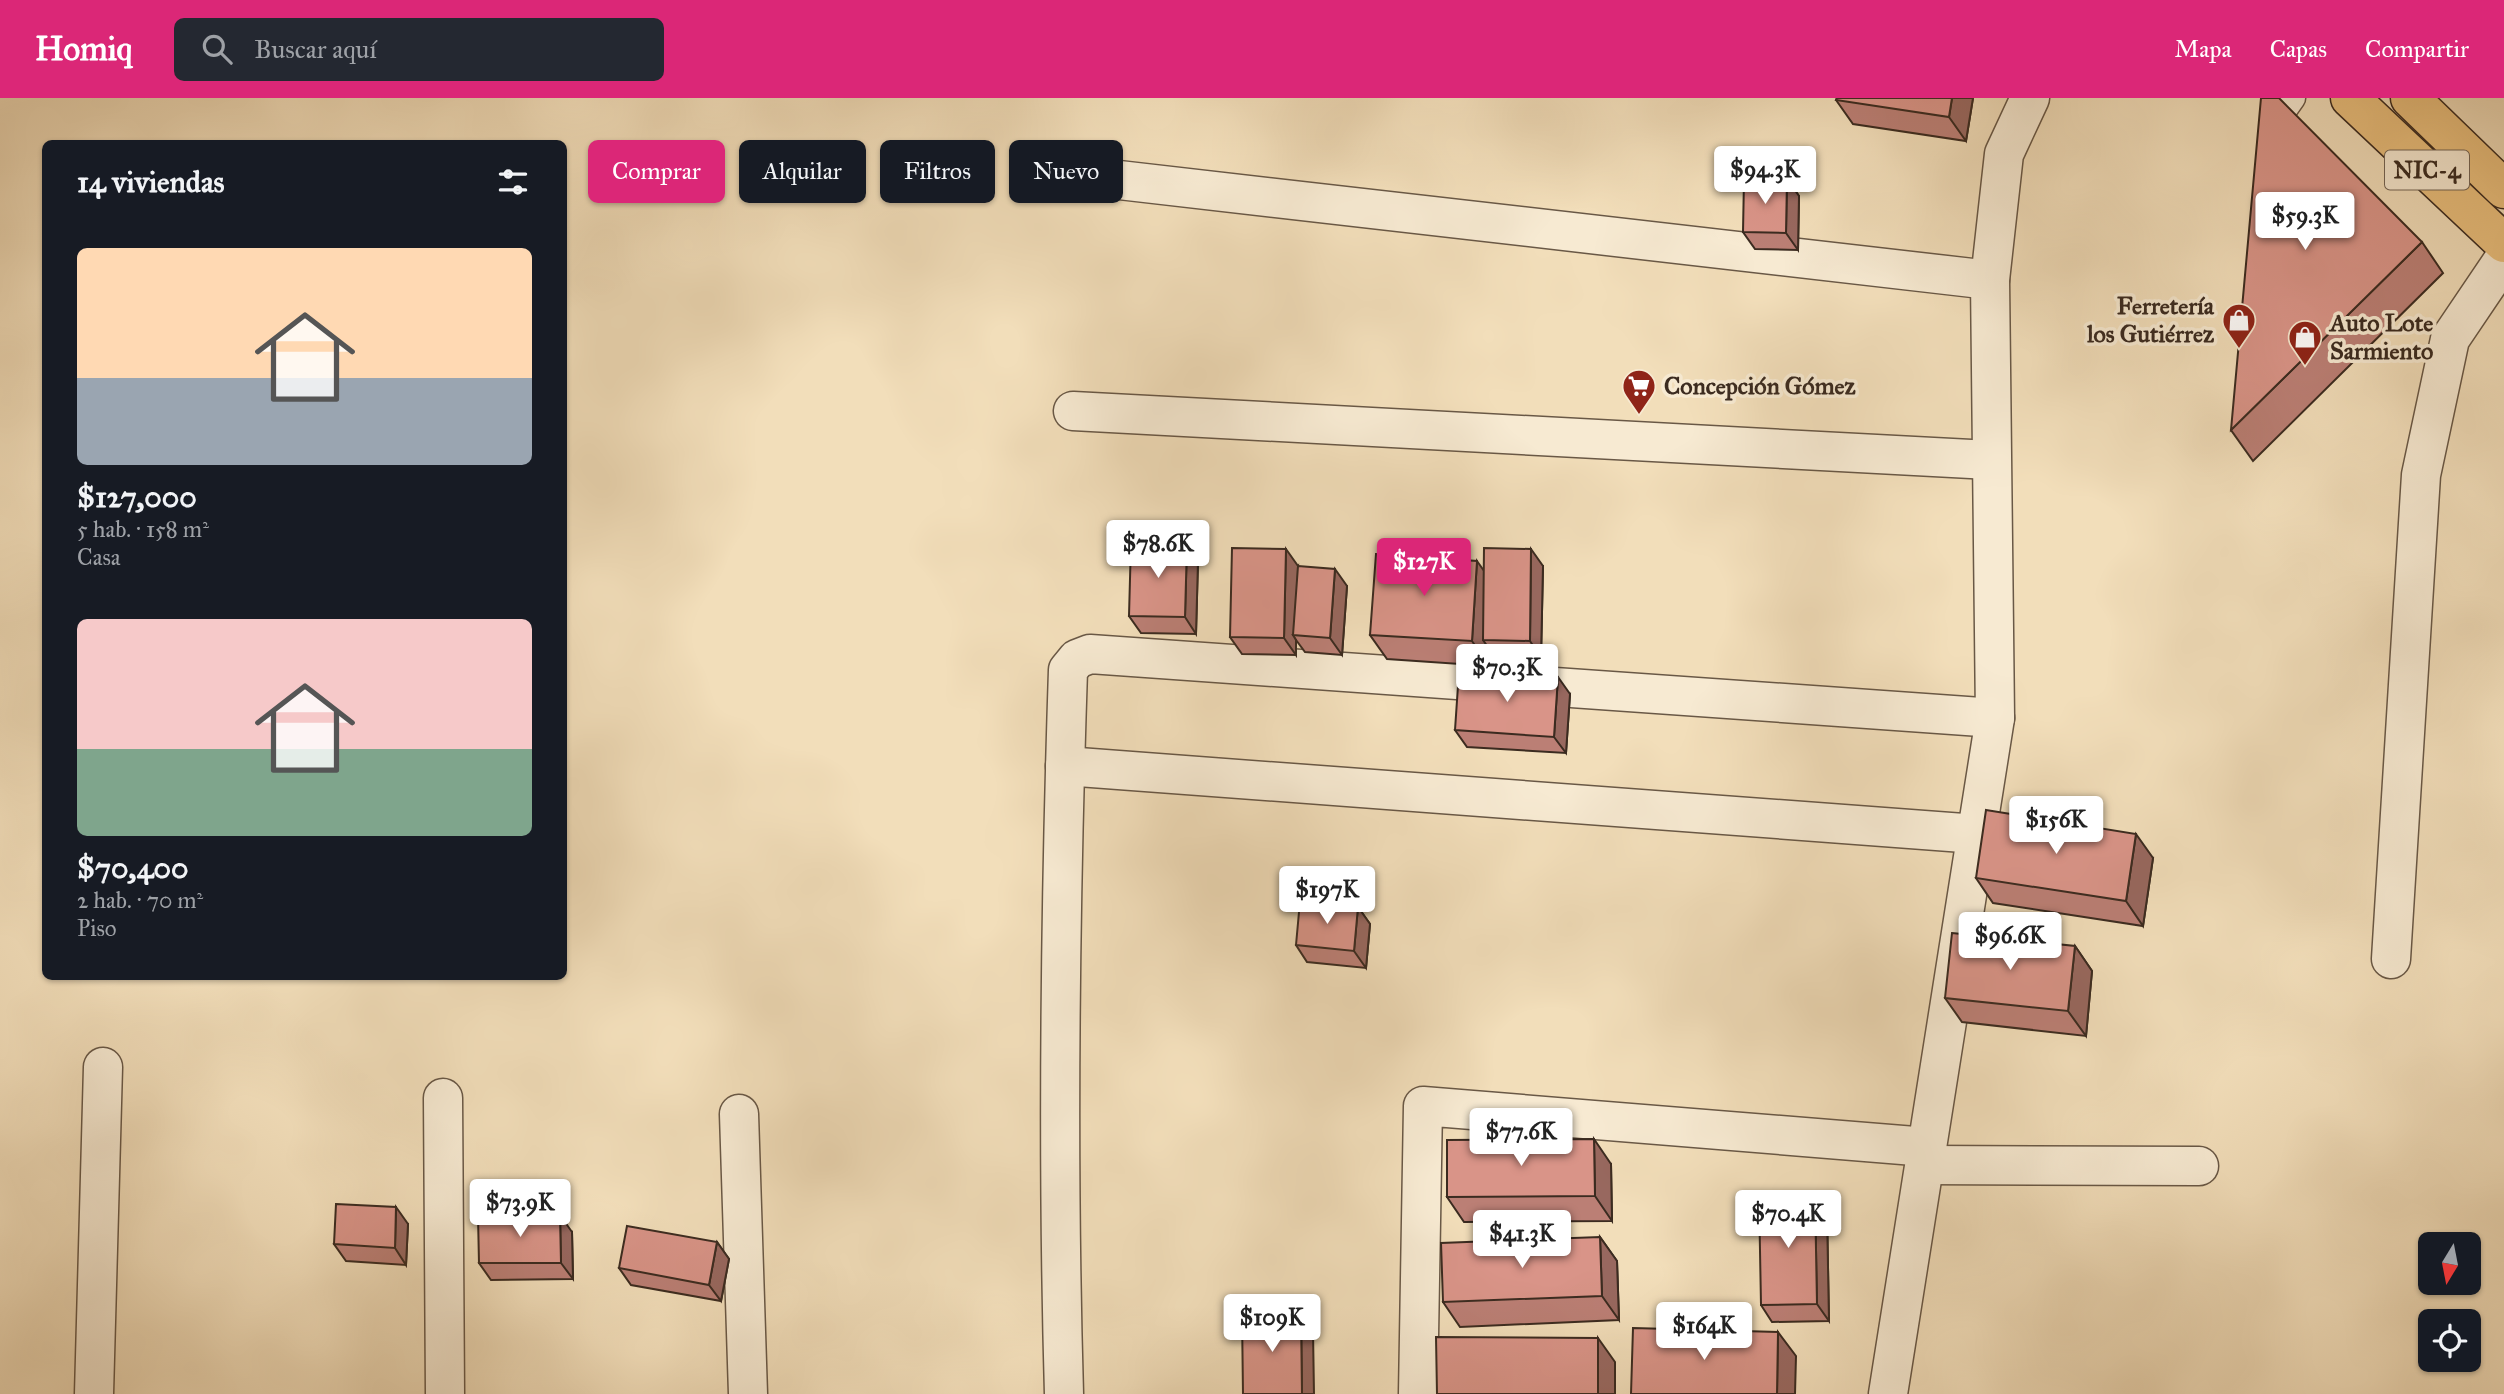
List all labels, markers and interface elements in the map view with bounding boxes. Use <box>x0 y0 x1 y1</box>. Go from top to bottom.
search box <box>174 18 664 81</box>
text: Homiq <box>35 29 132 69</box>
icon: search <box>198 30 236 68</box>
text: Buscar aquí <box>254 33 377 65</box>
text: Mapa <box>2175 34 2232 64</box>
text: Capas <box>2270 34 2327 64</box>
text: Compartir <box>2365 34 2469 64</box>
chip: Comprar <box>588 140 725 203</box>
chip: Alquilar <box>739 140 866 203</box>
chip: Filtros <box>880 140 995 203</box>
chip: Nuevo <box>1009 140 1123 203</box>
pin: $94.3K <box>1708 146 1822 206</box>
road number: NIC-4 <box>2385 151 2469 190</box>
text: $94.3K <box>1730 155 1800 183</box>
icon: filters <box>494 163 532 201</box>
text: 14 viviendas <box>77 164 225 200</box>
pin: $59.3K <box>2248 192 2362 252</box>
text: $59.3K <box>2271 201 2339 229</box>
place label: Ferretería los Gutiérrez <box>2086 291 2215 349</box>
icon: home <box>242 294 368 420</box>
shop icon: Ferretería los Gutiérrez <box>2220 301 2258 350</box>
place label: Auto Lote Sarmiento <box>2328 308 2433 366</box>
shop icon: Auto Lote Sarmiento <box>2286 318 2324 367</box>
supermarket icon: Concepción Gómez <box>1620 367 1658 416</box>
place label: Concepción Gómez <box>1664 371 1857 401</box>
text: $127,000 <box>77 479 197 515</box>
text: 5 hab. · 158 m² <box>77 515 209 543</box>
pin: $78.6K <box>1101 520 1215 580</box>
text: $78.6K <box>1122 529 1194 557</box>
pin: $127K <box>1375 538 1473 598</box>
text: Casa <box>77 543 121 571</box>
text: $127K <box>1393 547 1455 575</box>
pin: $70.3K <box>1450 644 1564 704</box>
text: $70.3K <box>1472 653 1542 681</box>
icon: home <box>242 665 368 791</box>
pin: $156K <box>2007 796 2105 856</box>
text: $156K <box>2025 805 2087 833</box>
text: $70,400 <box>77 850 188 886</box>
pin: $197K <box>1278 866 1376 926</box>
text: $197K <box>1295 875 1359 903</box>
text: 2 hab. · 70 m² <box>77 886 203 914</box>
pin: $96.6K <box>1953 912 2067 972</box>
text: Piso <box>77 914 117 942</box>
text: $96.6K <box>1975 921 2045 949</box>
pin: $77.6K <box>1464 1108 1578 1168</box>
text: $77.6K <box>1486 1117 1556 1145</box>
pin: $73.9K <box>463 1180 577 1239</box>
text: $73.9K <box>486 1188 554 1216</box>
pin: $70.4K <box>1731 1190 1845 1250</box>
text: $70.4K <box>1751 1199 1825 1227</box>
pin: $41.3K <box>1465 1210 1579 1270</box>
text: $41.3K <box>1489 1219 1555 1247</box>
north arrow <box>2418 1232 2482 1295</box>
map controls <box>2418 1232 2481 1372</box>
pin: $109K <box>1223 1294 1321 1354</box>
pin: $164K <box>1655 1302 1753 1362</box>
text: $109K <box>1240 1303 1304 1331</box>
button: locate <box>2418 1309 2481 1372</box>
text: $164K <box>1672 1311 1736 1339</box>

